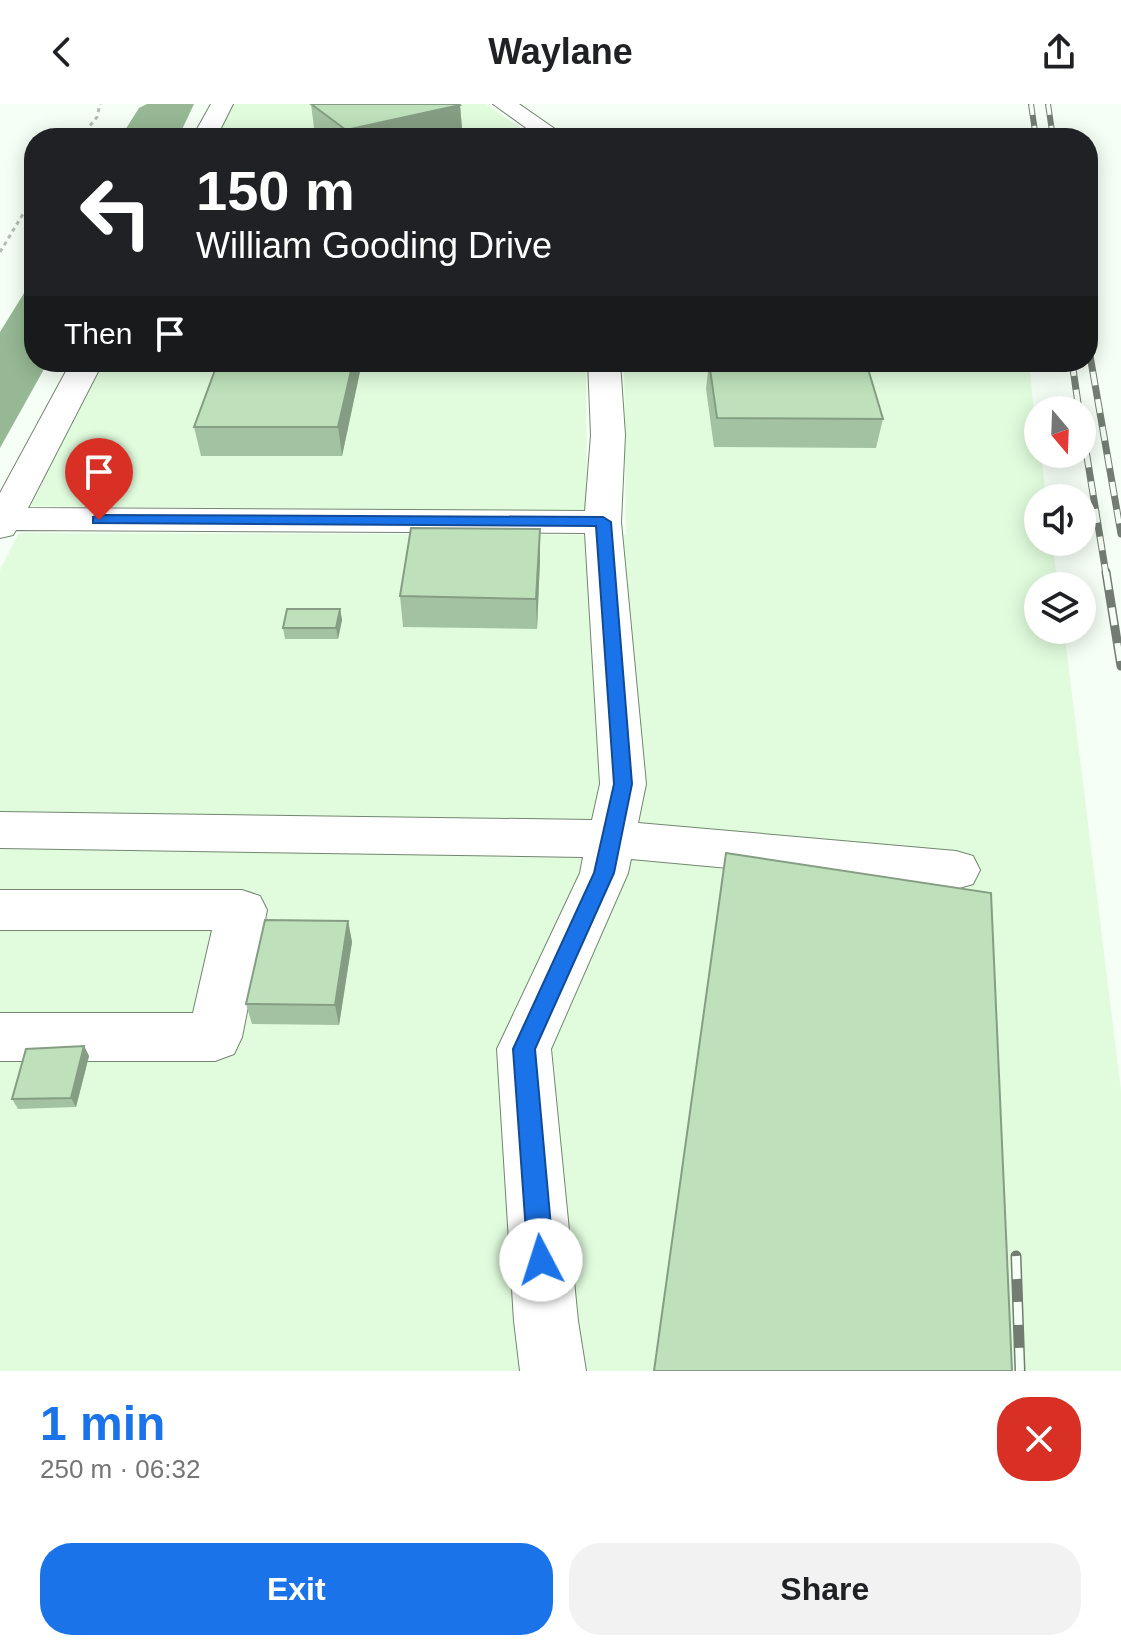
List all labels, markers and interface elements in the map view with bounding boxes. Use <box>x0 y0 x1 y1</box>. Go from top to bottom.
icon: back <box>40 30 84 74</box>
icon: share <box>1037 30 1081 74</box>
text: Waylane <box>488 31 633 72</box>
text: 150 m <box>196 159 355 222</box>
icon: left <box>64 160 168 264</box>
text: William Gooding Drive <box>196 225 552 266</box>
icon: arrive <box>148 312 192 356</box>
text: Then <box>64 317 132 350</box>
north arrow <box>1024 396 1096 468</box>
map controls <box>1024 396 1096 644</box>
pin <box>65 438 133 520</box>
icon: arrive <box>77 450 121 494</box>
button: sound <box>1024 484 1096 556</box>
button: layers <box>1024 572 1096 644</box>
position arrow <box>499 1218 583 1302</box>
text: 1 min <box>40 1397 165 1450</box>
button: close <box>997 1397 1081 1481</box>
text: 250 m · 06:32 <box>40 1454 200 1484</box>
button: Exit <box>40 1543 553 1635</box>
button: Share <box>569 1543 1081 1635</box>

